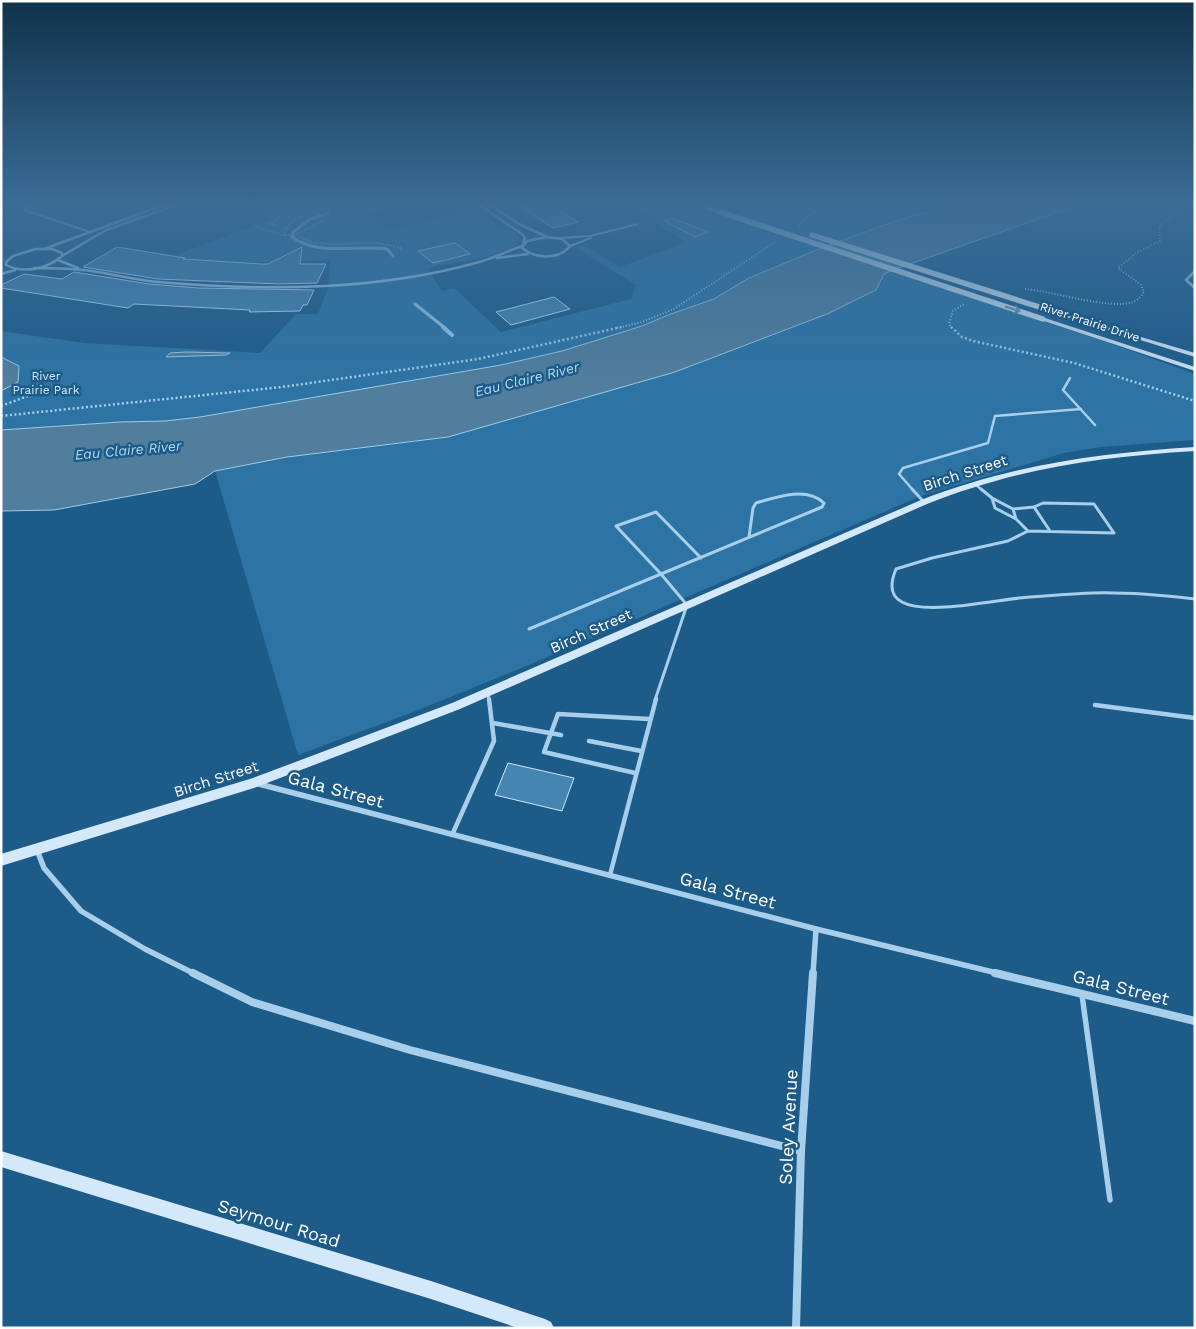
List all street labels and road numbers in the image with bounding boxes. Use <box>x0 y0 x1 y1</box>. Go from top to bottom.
street label: River Prairie Drive <box>1038 299 1142 345</box>
street label: Birch Street <box>921 451 1010 495</box>
street label: Birch Street <box>547 605 635 657</box>
street label: Birch Street <box>172 757 261 801</box>
street label: Gala Street <box>286 766 387 812</box>
street label: Gala Street <box>678 867 779 913</box>
street label: Gala Street <box>1071 965 1172 1009</box>
street label: Soley Avenue <box>774 1069 802 1185</box>
street label: Seymour Road <box>215 1194 343 1252</box>

